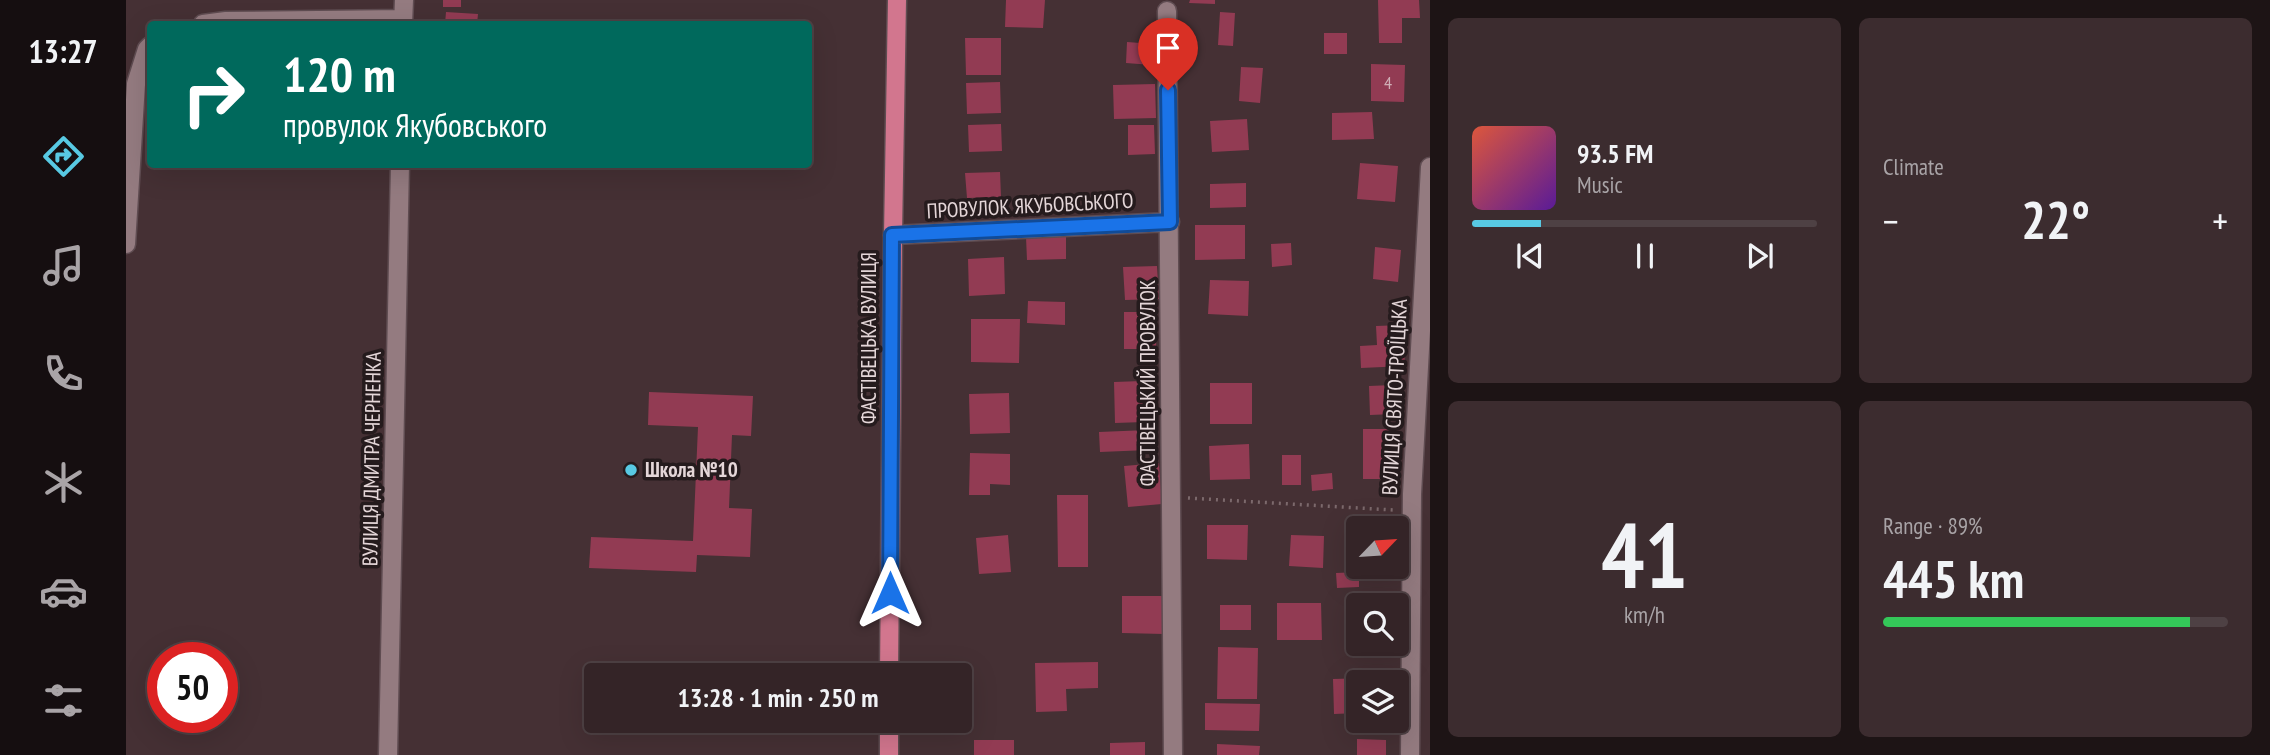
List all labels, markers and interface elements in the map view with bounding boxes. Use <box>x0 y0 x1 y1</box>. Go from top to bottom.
pin <box>1138 18 1198 90</box>
icon: arrive <box>1149 29 1187 67</box>
text: 13:27 <box>28 30 98 72</box>
text: 120 m <box>283 42 396 106</box>
icon: right <box>168 49 259 140</box>
house number: 4 <box>1384 71 1392 94</box>
text: провулок Якубовського <box>283 104 547 146</box>
icon: directions <box>39 132 88 181</box>
text: 93.5 FM <box>1577 137 1653 170</box>
text: Climate <box>1883 152 1944 181</box>
text: Music <box>1577 170 1623 199</box>
text: 22° <box>2021 186 2090 253</box>
street label: ПРОВУЛОК ЯКУБОВСЬКОГО <box>926 187 1134 224</box>
text: − <box>1883 196 1899 245</box>
text: + <box>2212 196 2228 245</box>
icon: previous <box>1511 237 1549 275</box>
icon: pause <box>1626 237 1664 275</box>
icon: next <box>1741 237 1779 275</box>
icon: music <box>39 241 88 290</box>
street label: ФАСТІВЕЦЬКА ВУЛИЦЯ <box>855 252 882 424</box>
street label: ФАСТІВЕЦЬКИЙ ПРОВУЛОК <box>1134 280 1161 486</box>
street label: ВУЛИЦЯ СВЯТО-ТРОЇЦЬКА <box>1376 298 1413 496</box>
icon: phone <box>39 349 88 398</box>
street label: ВУЛИЦЯ ДМИТРА ЧЕРНЕНКА <box>356 351 387 566</box>
place label: Школа №10 <box>645 456 738 483</box>
icon: climate <box>39 458 88 507</box>
marker: Школа №10 <box>623 462 639 478</box>
text: 41 <box>1601 495 1688 613</box>
text: Range · 89% <box>1883 511 1983 540</box>
north arrow <box>1346 516 1409 579</box>
map controls <box>1346 516 1409 733</box>
text: 445 km <box>1883 545 2024 612</box>
position arrow <box>853 556 927 630</box>
icon: car <box>39 567 88 616</box>
button: search <box>1346 593 1409 656</box>
text: km/h <box>1624 600 1665 629</box>
speed limit sign: 50 <box>147 642 238 733</box>
button: layers <box>1346 670 1409 733</box>
icon: filters <box>39 676 88 725</box>
text: 13:28 · 1 min · 250 m <box>678 681 878 714</box>

